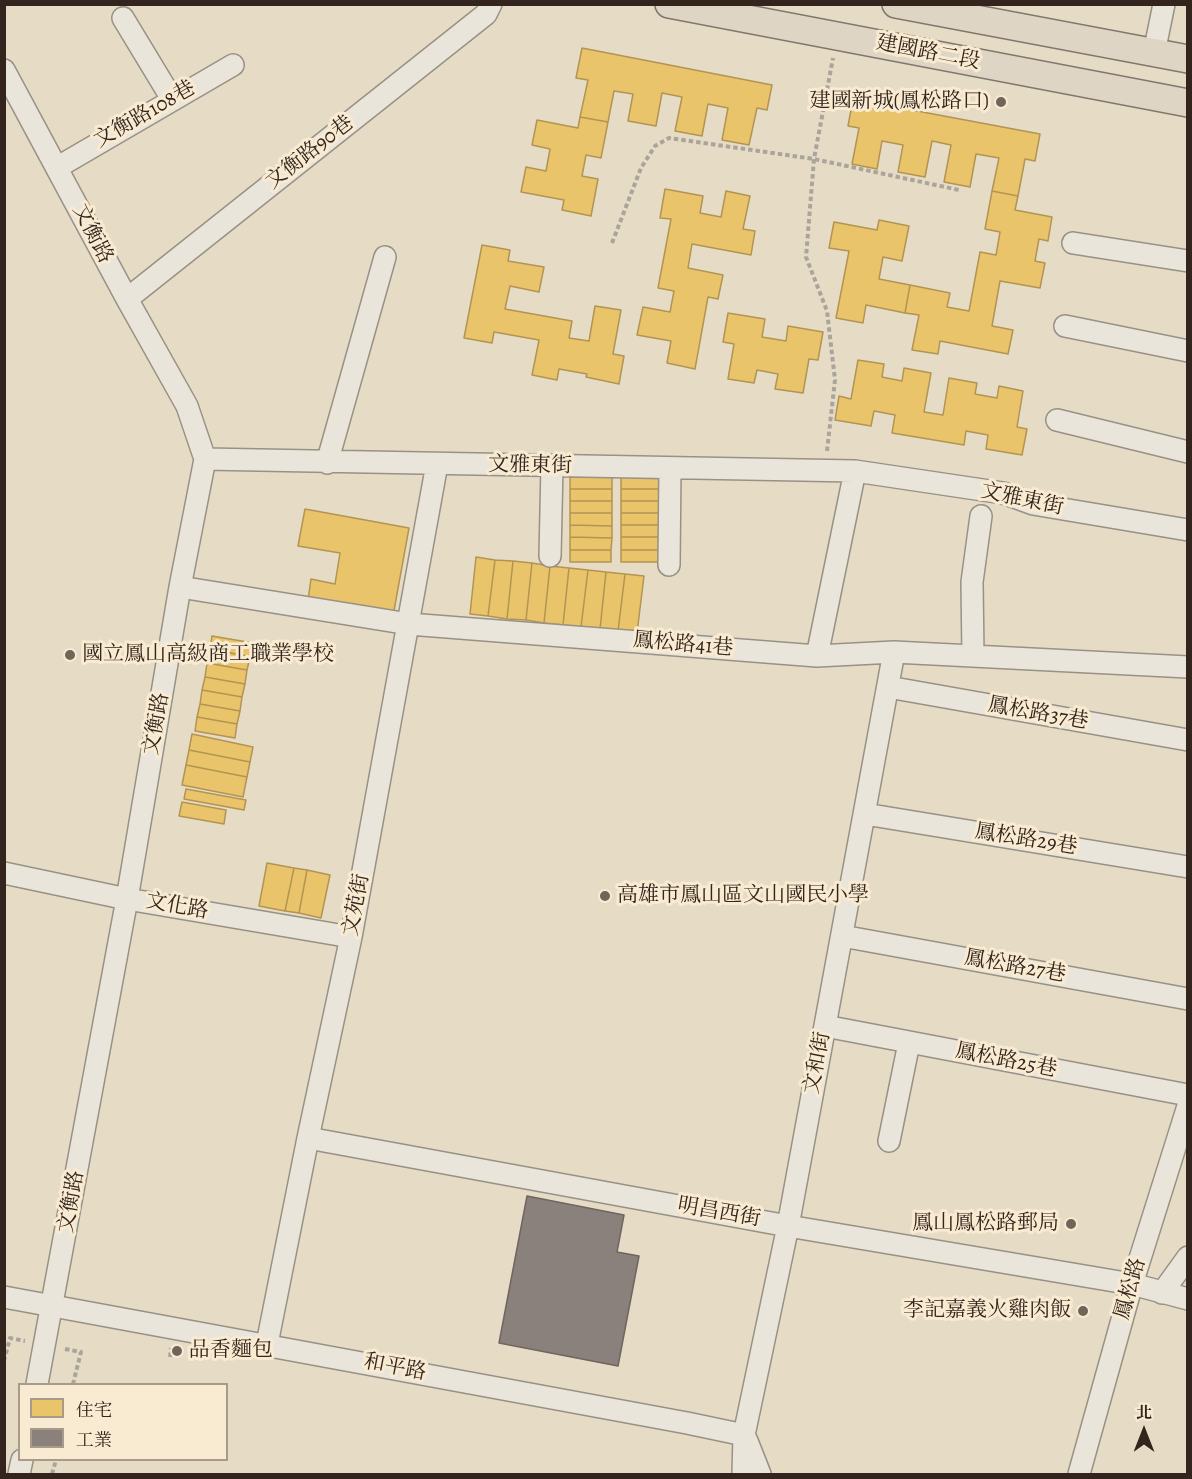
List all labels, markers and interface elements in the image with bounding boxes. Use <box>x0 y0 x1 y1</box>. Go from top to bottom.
street label: 建國路二段 <box>874 31 982 75</box>
street label: 文衡路108巷 <box>90 76 200 154</box>
place label: 建國新城(鳳松路口) <box>809 89 989 115</box>
marker: 建國新城(鳳松路口) <box>994 95 1008 109</box>
street label: 文衡路90巷 <box>261 111 359 195</box>
street label: 文衡路 <box>66 200 118 268</box>
street label: 文雅東街 <box>488 453 572 479</box>
street label: 文雅東街 <box>978 479 1066 521</box>
street label: 鳳松路41巷 <box>632 628 734 662</box>
place label: 國立鳳山高級商工職業學校 <box>82 642 334 668</box>
marker: 國立鳳山高級商工職業學校 <box>63 648 77 662</box>
street label: 文衡路 <box>139 691 175 757</box>
street label: 鳳松路37巷 <box>986 693 1090 735</box>
street label: 鳳松路29巷 <box>973 819 1079 861</box>
street label: 文苑街 <box>339 872 375 938</box>
place label: 高雄市鳳山區文山國民小學 <box>617 883 869 909</box>
street label: 文化路 <box>144 889 210 925</box>
marker: 高雄市鳳山區文山國民小學 <box>598 889 612 903</box>
street label: 鳳松路27巷 <box>962 946 1068 988</box>
street label: 文和街 <box>800 1030 836 1096</box>
street label: 鳳松路25巷 <box>953 1039 1059 1083</box>
street label: 文衡路 <box>54 1169 90 1235</box>
street label: 明昌西街 <box>675 1193 763 1233</box>
place label: 鳳山鳳松路郵局 <box>912 1211 1059 1237</box>
marker: 鳳山鳳松路郵局 <box>1064 1217 1078 1231</box>
street label: 鳳松路 <box>1110 1255 1152 1323</box>
place label: 李記嘉義火雞肉飯 <box>903 1298 1071 1324</box>
marker: 李記嘉義火雞肉飯 <box>1076 1304 1090 1318</box>
place label: 品香麵包 <box>189 1338 273 1364</box>
marker: 品香麵包 <box>170 1344 184 1358</box>
street label: 和平路 <box>362 1350 428 1386</box>
legend <box>18 1383 228 1461</box>
text: 住宅 <box>76 1398 112 1422</box>
north arrow <box>1114 1401 1174 1461</box>
text: 北 <box>1136 1402 1152 1424</box>
text: 工業 <box>76 1428 112 1452</box>

